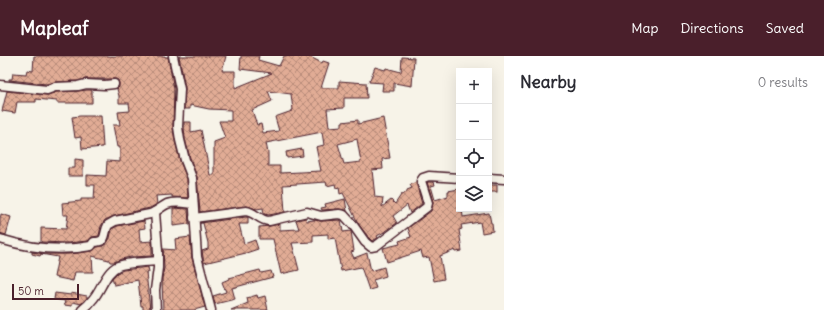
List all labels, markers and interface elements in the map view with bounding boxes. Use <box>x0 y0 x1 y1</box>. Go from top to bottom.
text: Mapleaf <box>20 16 89 40</box>
text: Map <box>631 19 658 37</box>
text: Directions <box>680 19 744 37</box>
text: Saved <box>766 19 804 37</box>
map controls <box>456 68 492 212</box>
button: + <box>456 68 492 104</box>
text: Nearby <box>520 71 576 93</box>
text: 0 results <box>758 74 808 91</box>
button: − <box>456 104 492 140</box>
button: locate <box>456 140 492 176</box>
button: layers <box>456 176 492 212</box>
scale bar <box>12 282 79 301</box>
text: 50 m <box>18 284 44 298</box>

